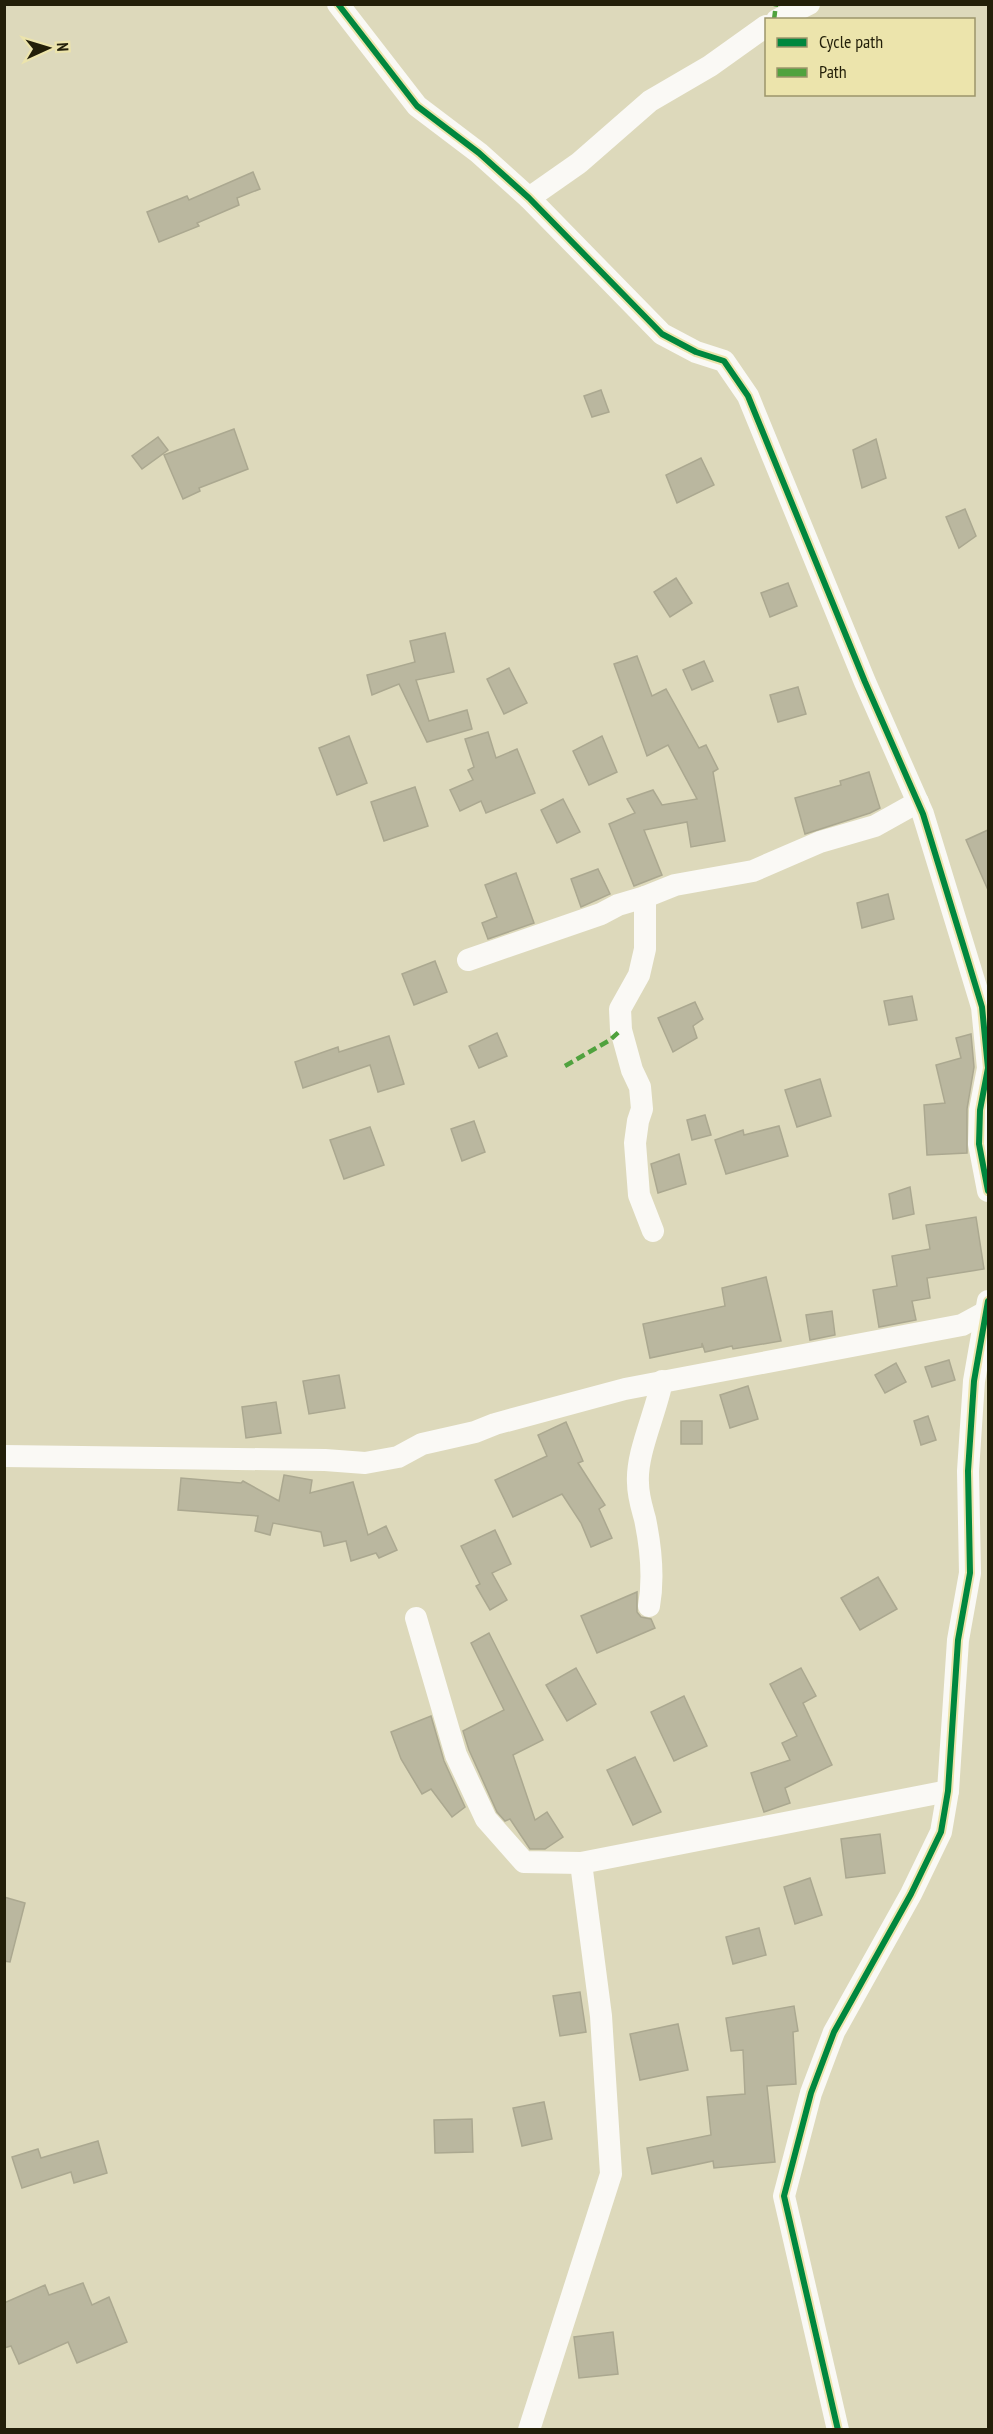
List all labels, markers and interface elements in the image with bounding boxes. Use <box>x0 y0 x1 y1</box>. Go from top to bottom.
north arrow <box>18 18 78 78</box>
legend <box>765 18 975 96</box>
text: Cycle path <box>819 30 883 53</box>
text: N <box>53 42 73 52</box>
text: Path <box>819 60 847 83</box>

